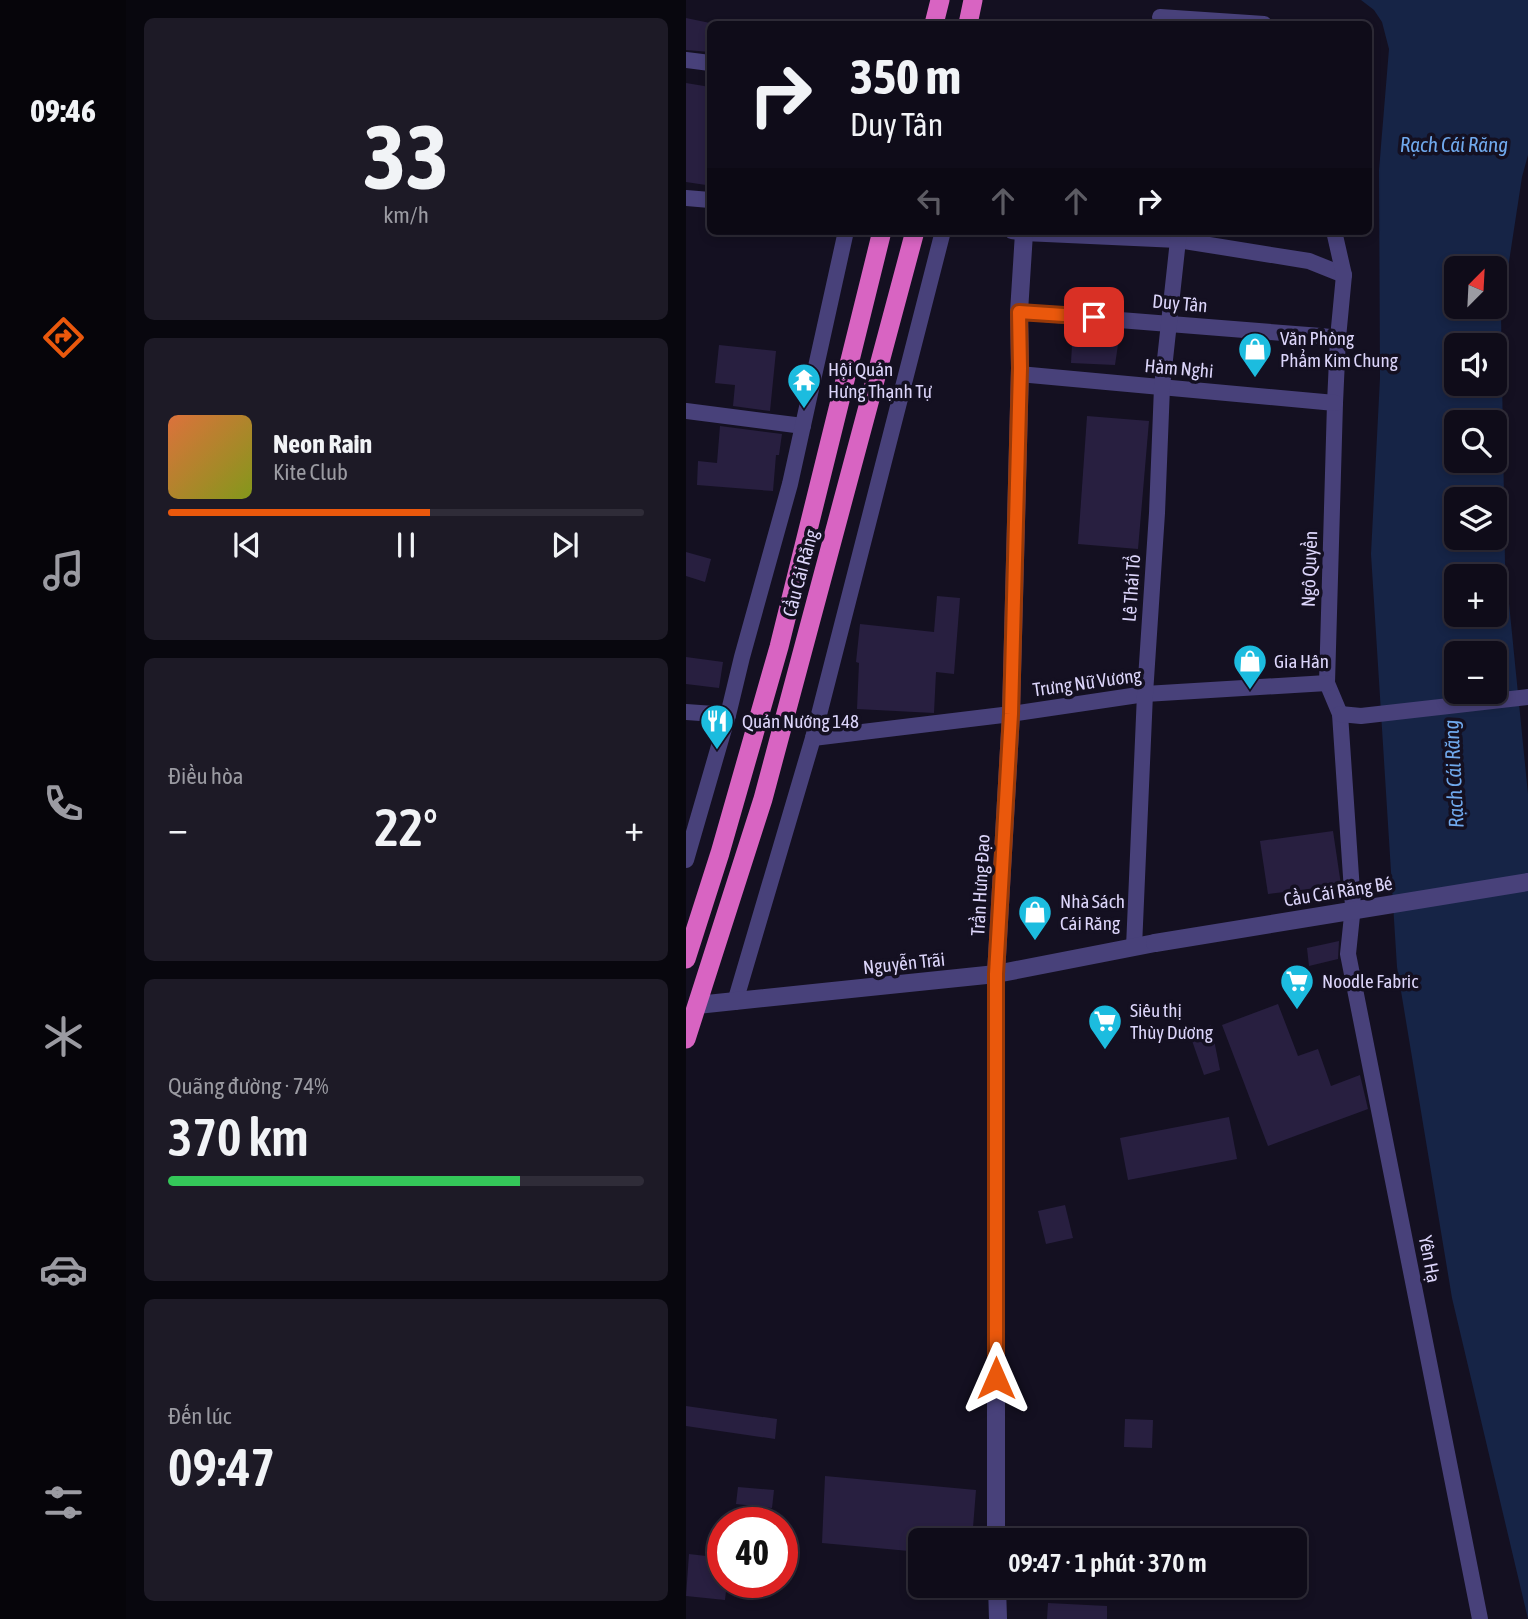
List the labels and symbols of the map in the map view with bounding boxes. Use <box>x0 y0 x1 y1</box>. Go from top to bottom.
water label: Rạch Cái Răng <box>1400 132 1508 156</box>
north arrow <box>1444 256 1507 318</box>
pin <box>1064 287 1124 347</box>
street label: Duy Tân <box>1151 290 1209 316</box>
place label: Văn Phòng Phẩm Kim Chung <box>1280 327 1399 371</box>
shop icon: Văn Phòng Phẩm Kim Chung <box>1236 330 1274 379</box>
street label: Hàm Nghi <box>1144 354 1214 382</box>
place label: Hội Quán Hưng Thạnh Tự <box>828 358 933 402</box>
temple icon: Hội Quán Hưng Thạnh Tự <box>785 361 823 410</box>
street label: Cầu Cái Răng <box>778 526 822 619</box>
street label: Ngô Quyền <box>1297 530 1321 608</box>
street label: Lê Thái Tổ <box>1118 553 1144 623</box>
shop icon: Gia Hân <box>1231 642 1269 691</box>
place label: Gia Hân <box>1274 650 1329 672</box>
street label: Trưng Nữ Vương <box>1031 663 1144 701</box>
restaurant icon: Quán Nướng 148 <box>698 702 736 751</box>
place label: Quán Nướng 148 <box>742 710 859 732</box>
water label: Rạch Cái Răng <box>1438 719 1468 829</box>
street label: Trần Hưng Đạo <box>966 834 994 936</box>
street label: Cầu Cái Răng Bé <box>1282 872 1394 910</box>
place label: Nhà Sách Cái Răng <box>1060 890 1125 934</box>
shop icon: Nhà Sách Cái Răng <box>1016 893 1054 942</box>
street label: Nguyễn Trãi <box>862 948 946 978</box>
supermarket icon: Noodle Fabric <box>1278 962 1316 1011</box>
place label: Noodle Fabric <box>1322 970 1419 992</box>
place label: Siêu thị Thùy Dương <box>1130 999 1214 1043</box>
supermarket icon: Siêu thị Thùy Dương <box>1086 1002 1124 1051</box>
street label: Yên Hạ <box>1415 1234 1445 1284</box>
position arrow <box>959 1341 1033 1415</box>
speed limit sign: 40 <box>707 1507 798 1598</box>

